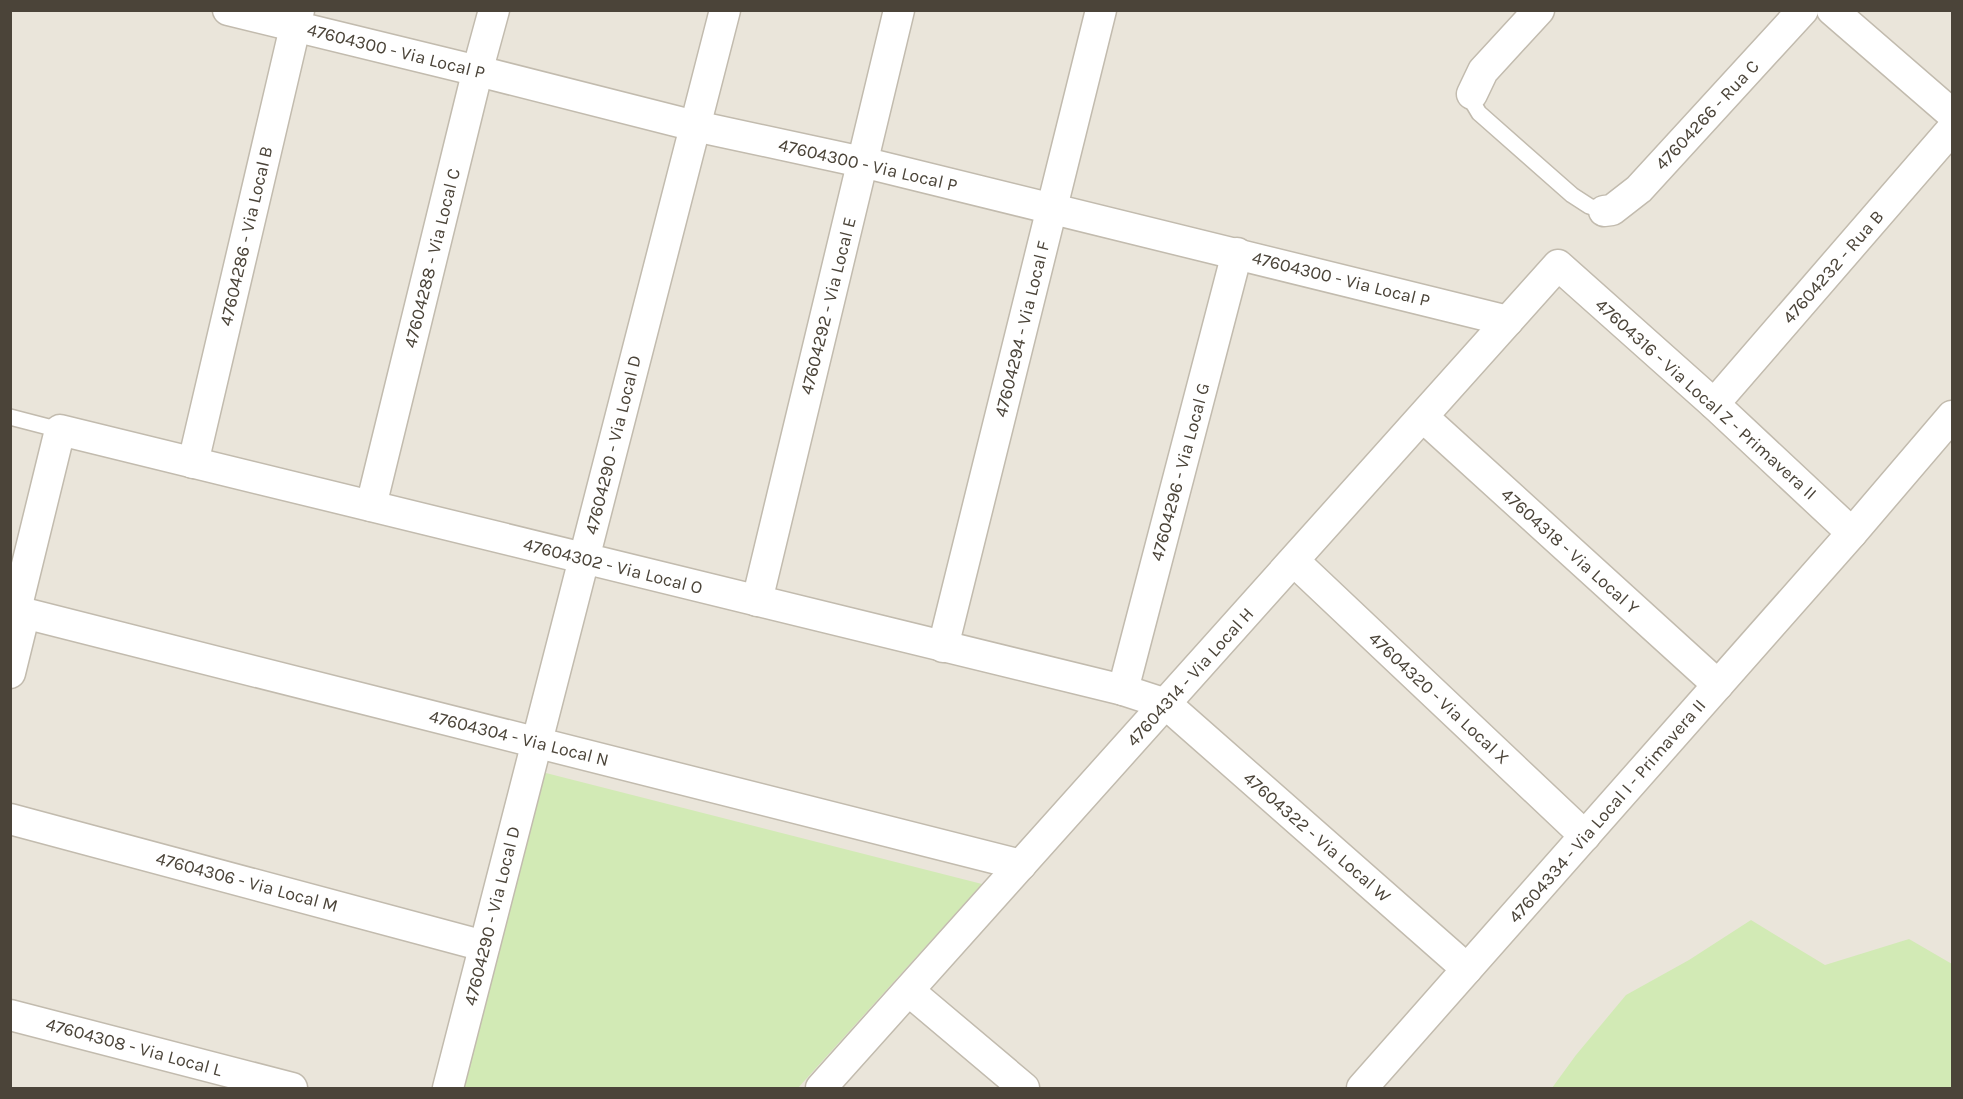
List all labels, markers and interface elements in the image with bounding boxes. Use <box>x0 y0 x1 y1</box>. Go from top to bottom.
street label: 47604300 - Via Local P <box>305 18 487 84</box>
street label: 47604266 - Rua C <box>1650 55 1764 175</box>
street label: 47604300 - Via Local P <box>776 134 960 196</box>
street label: 47604286 - Via Local B <box>215 144 277 328</box>
street label: 47604288 - Via Local C <box>399 166 465 350</box>
street label: 47604232 - Rua B <box>1778 206 1888 328</box>
street label: 47604292 - Via Local E <box>795 215 861 397</box>
street label: 47604294 - Via Local F <box>989 238 1055 420</box>
street label: 47604300 - Via Local P <box>1250 246 1432 312</box>
street label: 47604316 - Via Local Z - Primavera II <box>1591 294 1821 504</box>
street label: 47604290 - Via Local D <box>580 353 646 537</box>
street label: 47604296 - Via Local G <box>1146 380 1214 564</box>
street label: 47604318 - Via Local Y <box>1496 483 1644 619</box>
street label: 47604302 - Via Local O <box>521 533 705 599</box>
street label: 47604314 - Via Local H <box>1122 603 1258 751</box>
street label: 47604320 - Via Local X <box>1364 627 1514 769</box>
street label: 47604334 - Via Local I - Primavera II <box>1504 694 1710 928</box>
street label: 47604304 - Via Local N <box>427 705 611 771</box>
street label: 47604322 - Via Local W <box>1239 767 1395 907</box>
street label: 47604290 - Via Local D <box>459 824 525 1008</box>
street label: 47604306 - Via Local M <box>154 847 340 917</box>
street label: 47604308 - Via Local L <box>43 1013 225 1081</box>

